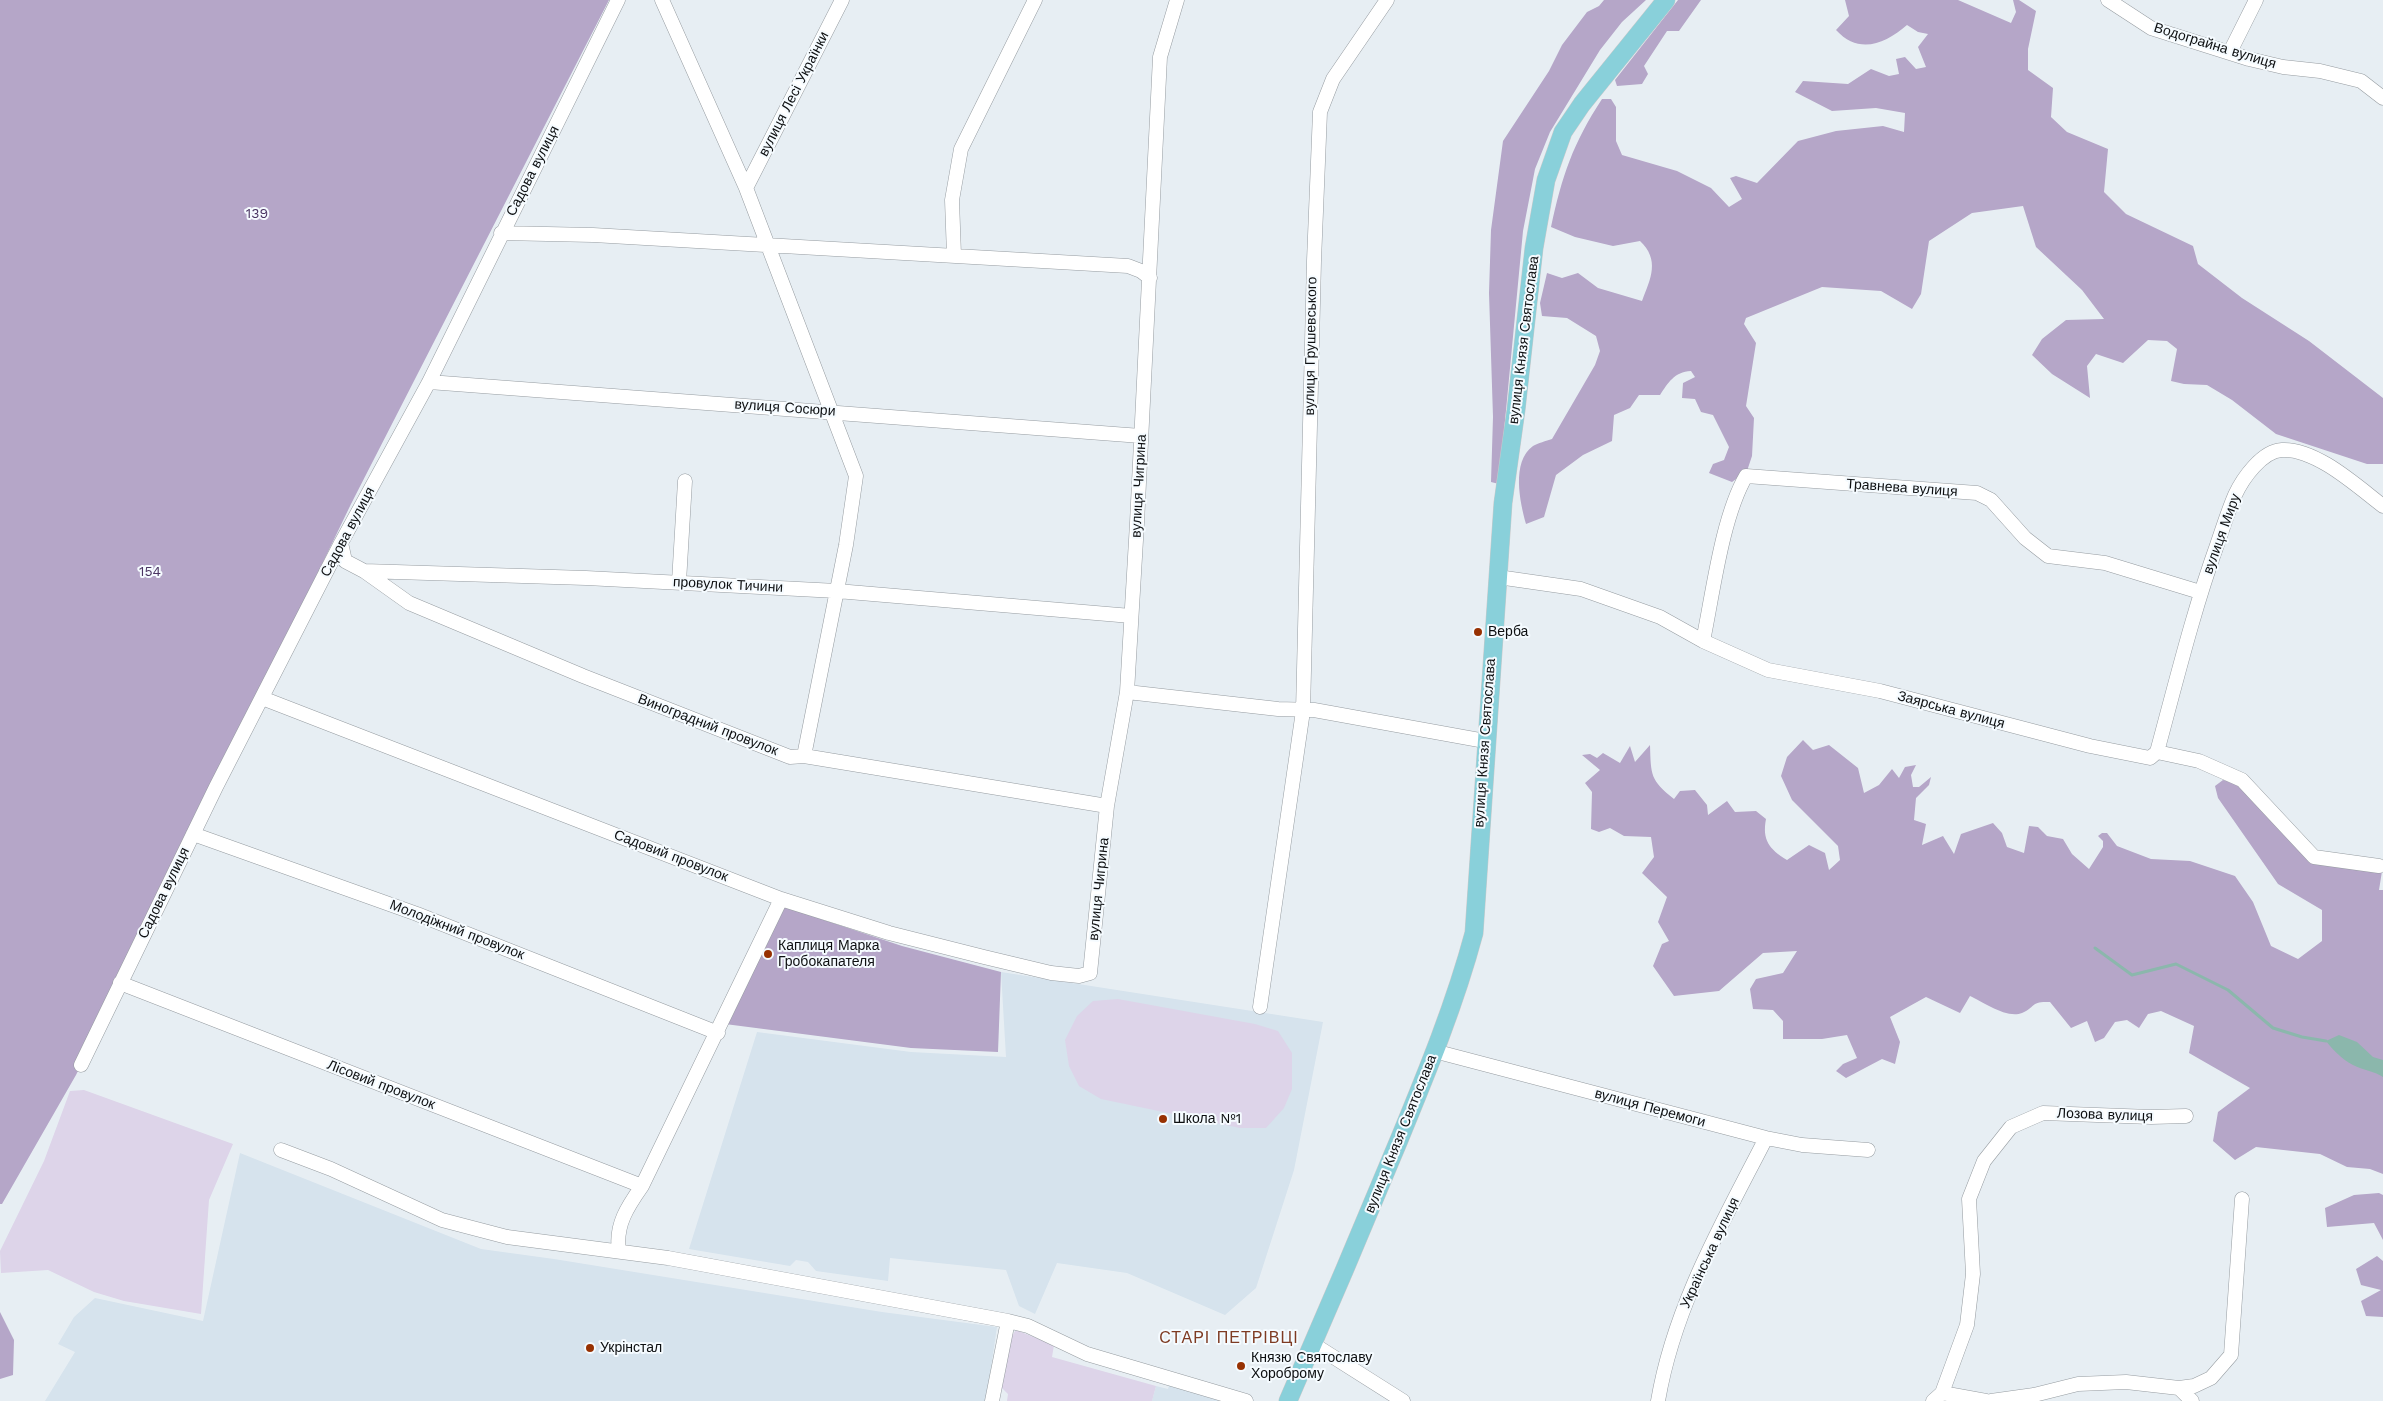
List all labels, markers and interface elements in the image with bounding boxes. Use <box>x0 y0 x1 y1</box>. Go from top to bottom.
street label: Водограйна вулиця <box>2152 19 2278 73</box>
street label: вулиця Лесі Українки <box>755 29 833 159</box>
street label: Садова вулиця <box>503 123 563 219</box>
park label: 139 <box>246 206 268 222</box>
street label: вулиця Князя Святослава <box>1505 255 1543 425</box>
street label: вулиця Грушевського <box>1301 276 1321 416</box>
street label: вулиця Сосюри <box>734 396 836 420</box>
street label: вулиця Чигрина <box>1128 434 1150 538</box>
street label: Травнева вулиця <box>1846 476 1958 500</box>
street label: Садова вулиця <box>317 484 379 580</box>
street label: вулиця Миру <box>2200 492 2244 576</box>
park label: 154 <box>139 564 161 580</box>
street label: провулок Тичини <box>672 574 784 596</box>
place label: Верба <box>1488 624 1528 640</box>
marker: Верба <box>1472 626 1484 638</box>
street label: вулиця Князя Святослава <box>1471 658 1499 828</box>
street label: Заярська вулиця <box>1896 688 2006 732</box>
street label: Виноградний провулок <box>635 690 781 760</box>
street label: Садовий провулок <box>611 826 731 886</box>
street label: вулиця Чигрина <box>1085 837 1113 941</box>
street label: Садова вулиця <box>135 845 193 941</box>
street label: Молодіжний провулок <box>387 897 527 963</box>
place label: Каплиця Марка Гробокапателя <box>778 938 879 970</box>
marker: Каплиця Марка Гробокапателя <box>762 948 774 960</box>
street label: вулиця Князя Святослава <box>1361 1052 1441 1216</box>
street label: Лісовий провулок <box>325 1057 437 1113</box>
street label: вулиця Перемоги <box>1593 1085 1707 1131</box>
street label: Лозова вулиця <box>2057 1105 2153 1125</box>
place label: Школа №1 <box>1173 1111 1241 1127</box>
marker: Школа №1 <box>1157 1113 1169 1125</box>
street label: Українська вулиця <box>1677 1195 1743 1311</box>
district label: СТАРІ ПЕТРІВЦІ <box>1157 1328 1301 1348</box>
place label: Укрінстал <box>600 1340 662 1356</box>
marker: Укрінстал <box>584 1342 596 1354</box>
place label: Князю Святославу Хороброму <box>1251 1350 1372 1382</box>
marker: Князю Святославу Хороброму <box>1235 1360 1247 1372</box>

